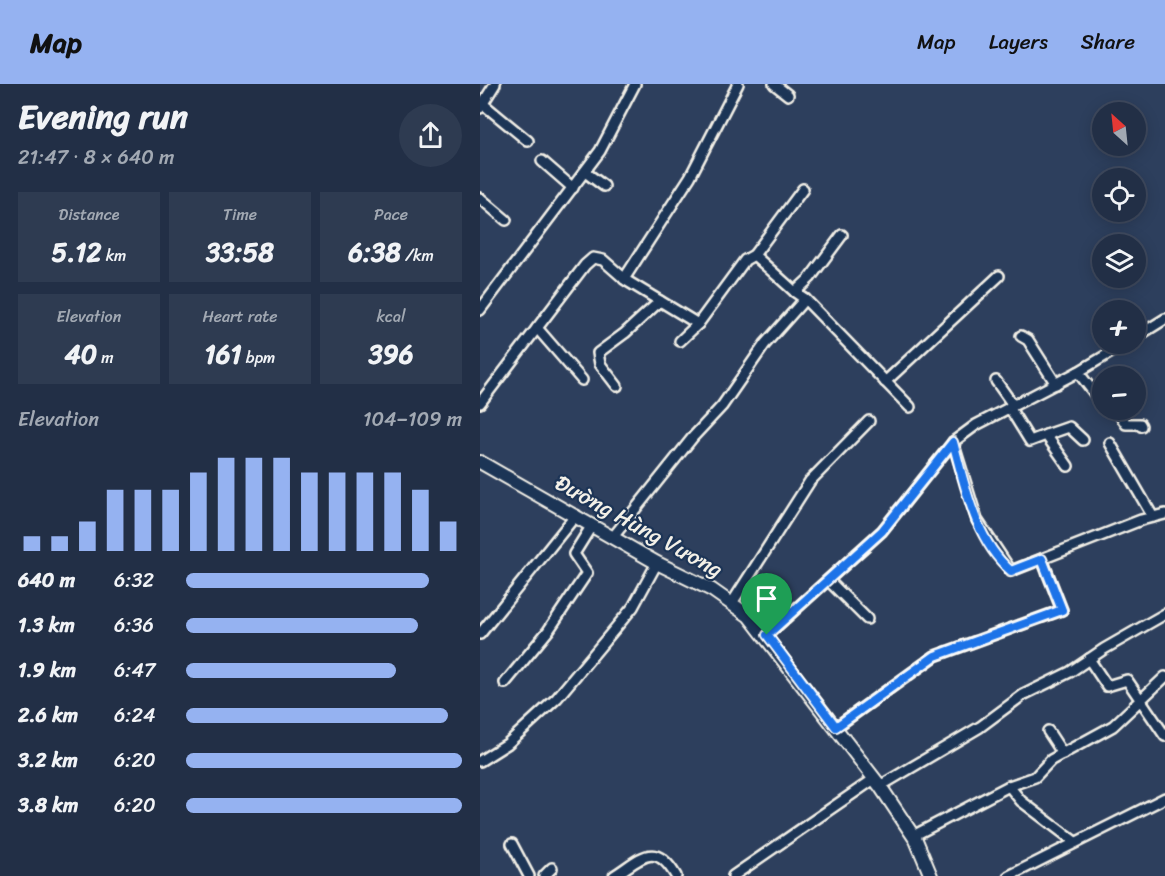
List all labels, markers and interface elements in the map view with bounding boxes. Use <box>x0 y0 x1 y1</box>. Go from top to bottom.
text: Map <box>30 18 82 67</box>
text: Map <box>917 23 956 61</box>
text: Layers <box>989 23 1048 61</box>
text: Share <box>1081 23 1135 61</box>
text: Evening run <box>18 88 188 146</box>
north arrow <box>1092 102 1146 156</box>
map controls <box>1092 102 1146 420</box>
button: share <box>399 104 462 167</box>
text: 21:47 · 8 × 640 m <box>18 140 174 175</box>
button: locate <box>1092 168 1146 222</box>
text: Distance <box>59 200 119 229</box>
text: Time <box>223 200 257 229</box>
text: Pace <box>374 200 408 229</box>
text: 5.12 <box>52 229 101 275</box>
text: 33:58 <box>206 229 274 275</box>
text: 6:38 <box>348 229 401 275</box>
button: layers <box>1092 234 1146 288</box>
text: km <box>101 241 126 270</box>
text: /km <box>401 241 434 270</box>
button: + <box>1092 300 1146 354</box>
text: Elevation <box>57 302 121 331</box>
text: Heart rate <box>202 302 278 331</box>
text: kcal <box>376 302 406 331</box>
text: 40 <box>64 331 97 377</box>
text: 161 <box>205 331 242 377</box>
text: 396 <box>368 331 414 377</box>
text: m <box>97 343 114 372</box>
text: bpm <box>242 343 275 372</box>
button: − <box>1092 366 1146 420</box>
text: Elevation <box>18 402 99 437</box>
text: 104–109 m <box>363 402 462 437</box>
street label: Đường Hùng Vương <box>548 464 730 588</box>
text: 640 m <box>18 563 75 598</box>
text: 6:32 <box>114 563 154 598</box>
pin <box>741 573 792 635</box>
icon: arrive <box>750 582 783 615</box>
text: 1.3 km <box>18 608 75 643</box>
text: 6:36 <box>114 608 154 643</box>
text: 1.9 km <box>18 653 76 688</box>
text: 6:47 <box>114 653 155 688</box>
text: 2.6 km <box>18 698 78 733</box>
text: 6:24 <box>114 698 155 733</box>
text: 3.2 km <box>18 743 78 778</box>
text: 6:20 <box>114 743 156 778</box>
text: 3.8 km <box>18 788 78 823</box>
text: 6:20 <box>114 788 156 823</box>

